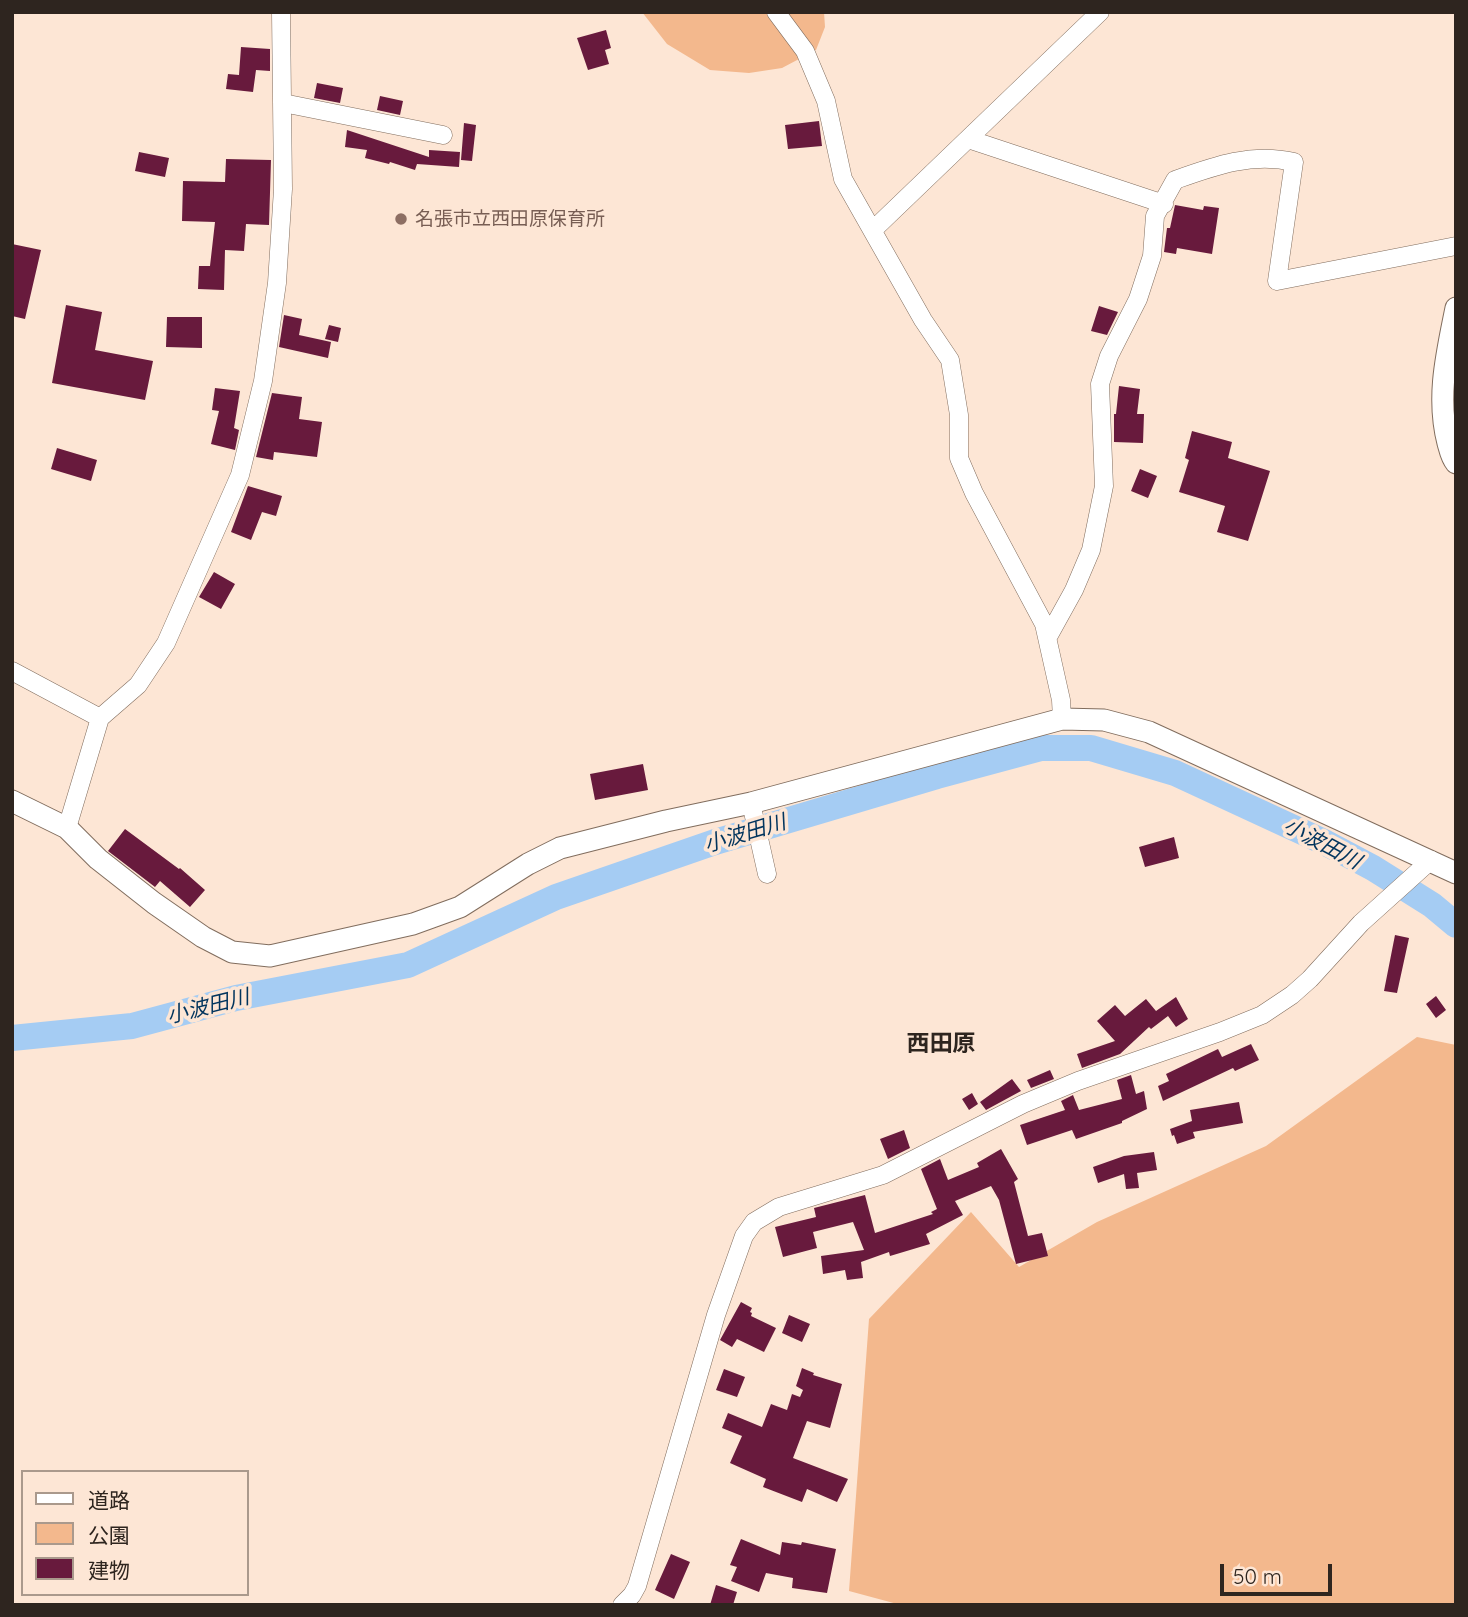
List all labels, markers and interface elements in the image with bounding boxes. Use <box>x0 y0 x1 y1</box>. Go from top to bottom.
place label: 名張市立西田原保育所 <box>415 208 605 230</box>
marker: 名張市立西田原保育所 <box>393 211 409 227</box>
water label: 小波田川 <box>701 810 789 858</box>
water label: 小波田川 <box>1279 813 1365 875</box>
water label: 小波田川 <box>164 985 252 1029</box>
district label: 西田原 <box>907 1030 975 1058</box>
legend <box>21 1470 248 1596</box>
text: 道路 <box>88 1487 130 1513</box>
text: 公園 <box>88 1522 130 1548</box>
scale bar <box>1223 1550 1335 1594</box>
text: 建物 <box>88 1557 130 1583</box>
text: 50 m <box>1233 1563 1282 1589</box>

